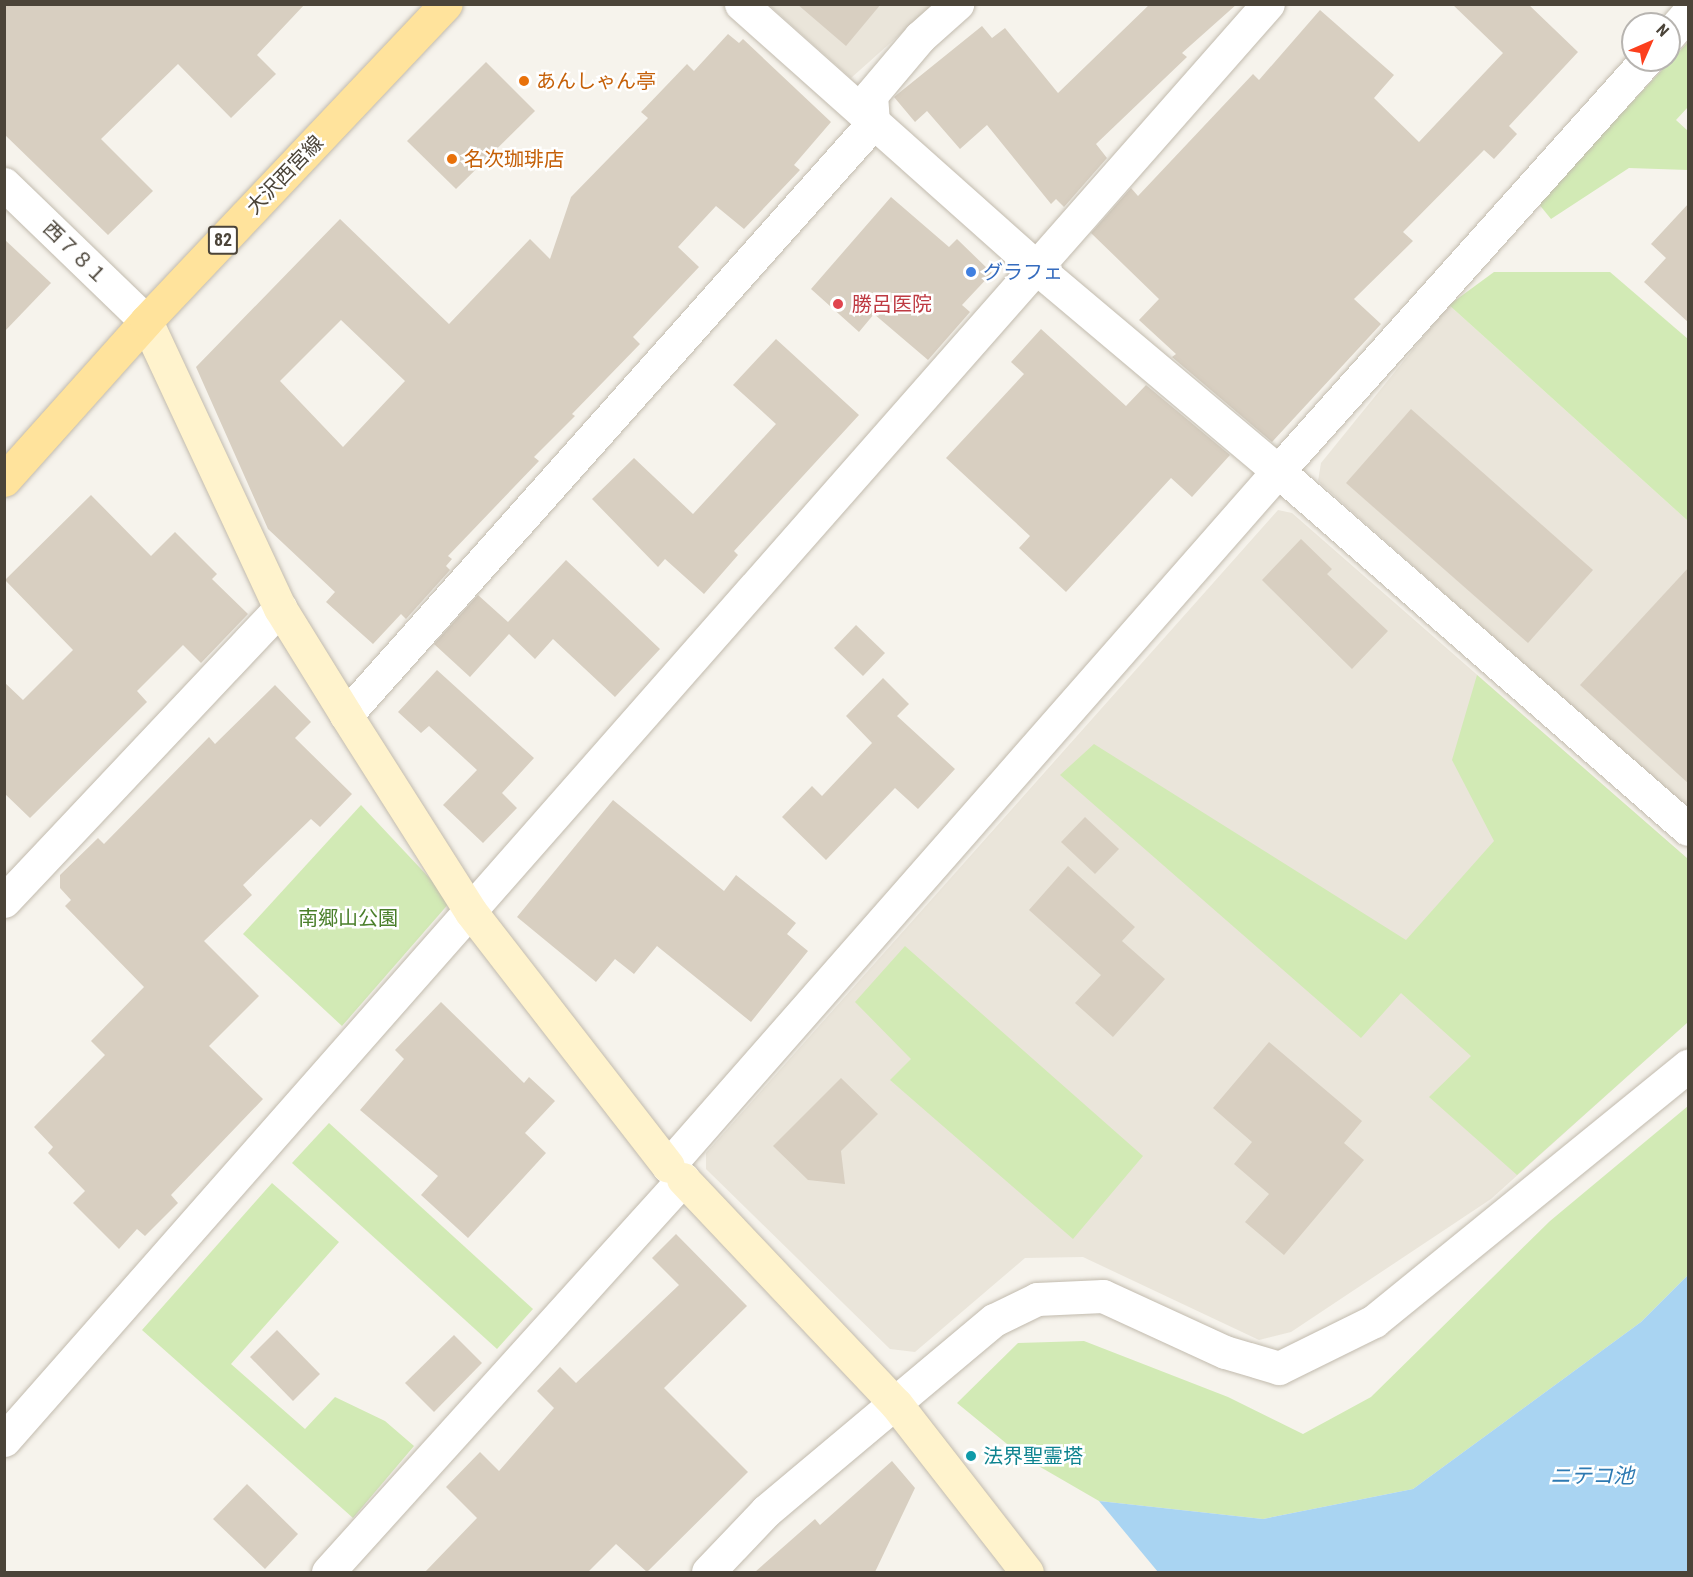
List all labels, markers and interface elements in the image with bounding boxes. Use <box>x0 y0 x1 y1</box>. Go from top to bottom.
north arrow <box>1621 12 1681 72</box>
text: N <box>1652 20 1673 41</box>
place label: あんしゃん亭 <box>536 69 656 93</box>
marker: あんしゃん亭 <box>517 74 531 88</box>
street label: 大沢西宮線 <box>242 131 328 219</box>
place label: 名次珈琲店 <box>464 147 564 171</box>
marker: 名次珈琲店 <box>445 152 459 166</box>
street label: 西７８１ <box>38 217 112 289</box>
road number: 82 <box>206 225 240 255</box>
place label: グラフェ <box>983 260 1063 284</box>
marker: グラフェ <box>964 265 978 279</box>
place label: 勝呂医院 <box>852 292 932 316</box>
marker: 勝呂医院 <box>829 295 847 313</box>
park label: 南郷山公園 <box>298 906 398 930</box>
place label: 法界聖霊塔 <box>983 1444 1083 1468</box>
marker: 法界聖霊塔 <box>964 1449 978 1463</box>
water label: ニテコ池 <box>1550 1463 1634 1489</box>

